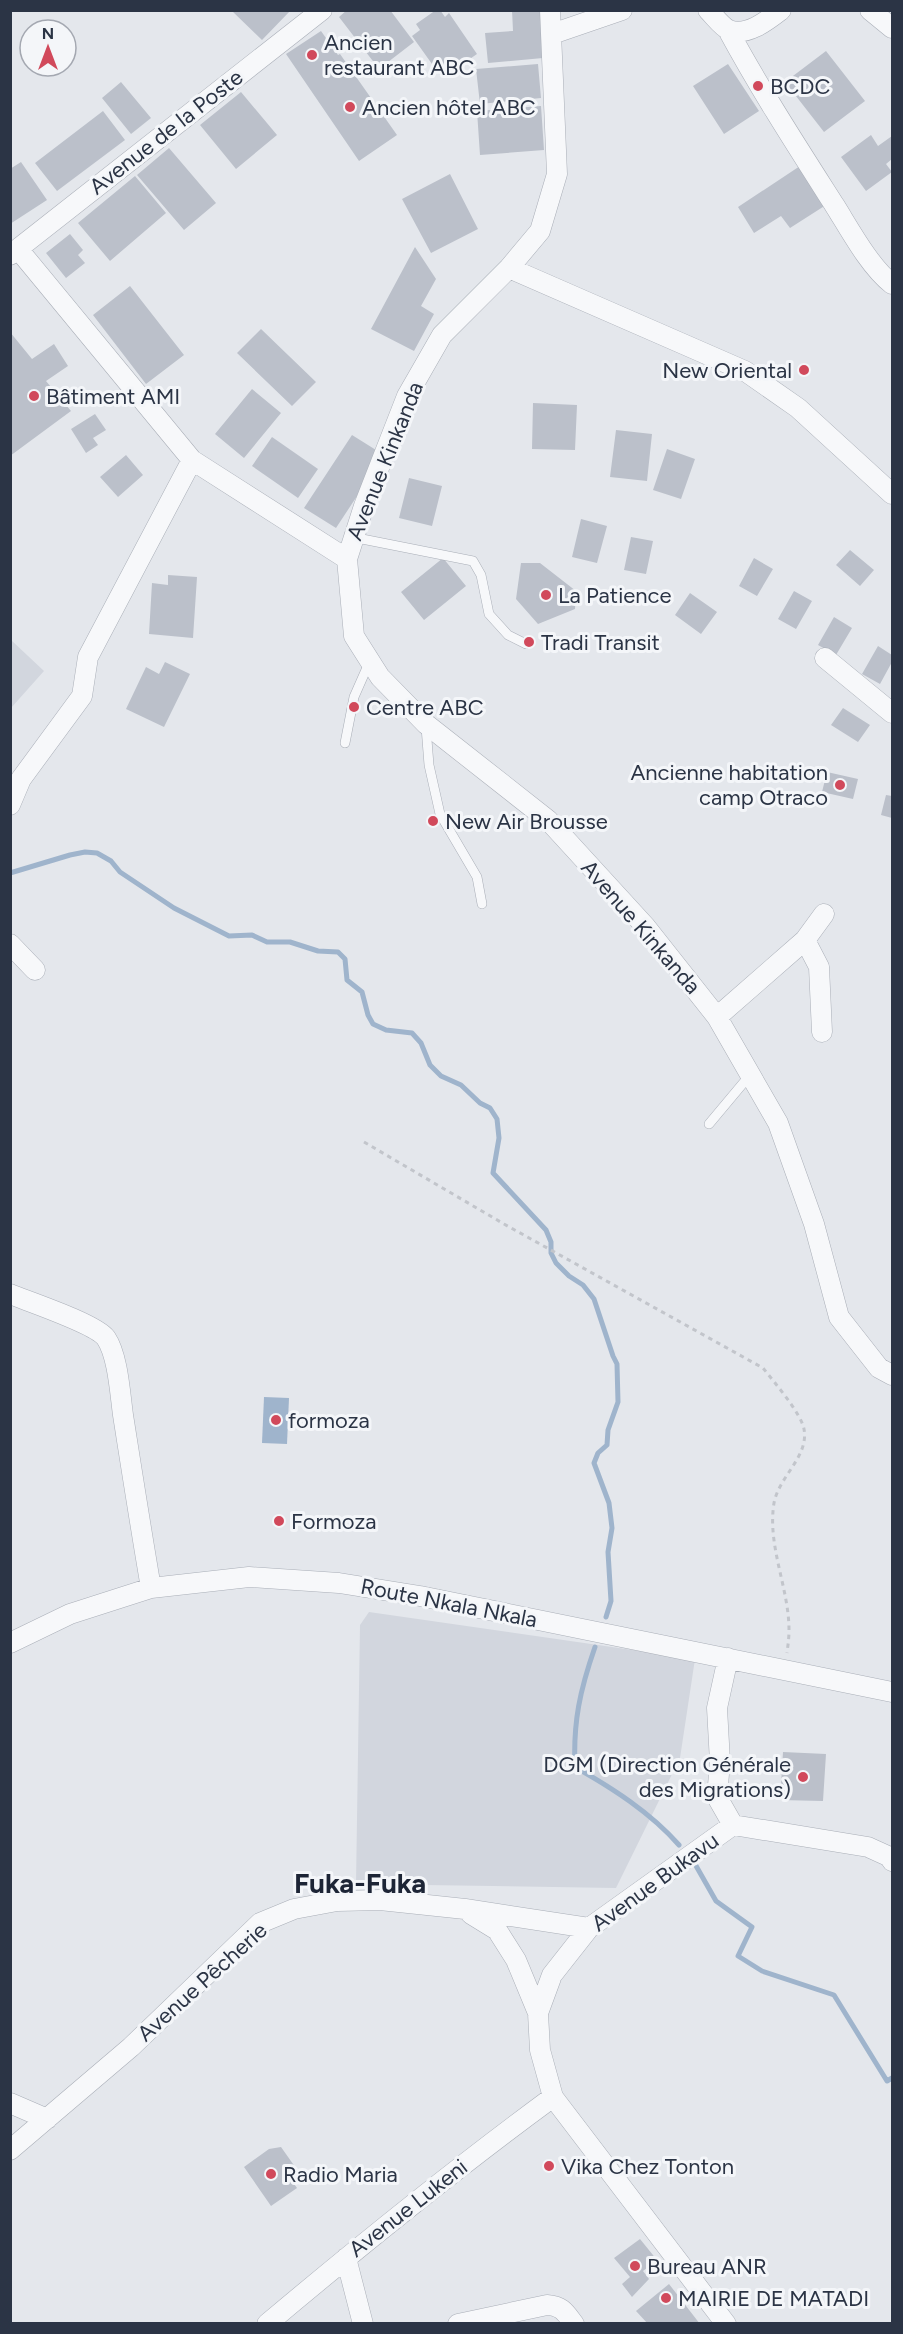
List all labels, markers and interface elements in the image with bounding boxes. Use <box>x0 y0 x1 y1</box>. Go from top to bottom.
north arrow <box>18 18 78 78</box>
text: N <box>42 24 54 43</box>
place label: Ancien restaurant ABC <box>324 29 474 81</box>
marker: Ancien restaurant ABC <box>305 48 319 62</box>
street label: Avenue de la Poste <box>84 64 248 200</box>
place label: BCDC <box>770 73 830 100</box>
marker: BCDC <box>751 79 765 93</box>
place label: Ancien hôtel ABC <box>362 94 536 121</box>
marker: Ancien hôtel ABC <box>343 100 357 114</box>
place label: New Oriental <box>662 357 792 384</box>
marker: New Oriental <box>797 363 811 377</box>
street label: Avenue Kinkanda <box>341 378 429 544</box>
place label: Bâtiment AMI <box>46 383 180 410</box>
marker: Bâtiment AMI <box>27 389 41 403</box>
place label: La Patience <box>558 582 671 609</box>
marker: La Patience <box>539 588 553 602</box>
place label: Tradi Transit <box>541 629 660 656</box>
marker: Tradi Transit <box>522 635 536 649</box>
place label: Centre ABC <box>366 694 484 721</box>
marker: Centre ABC <box>347 700 361 714</box>
place label: Ancienne habitation camp Otraco <box>630 759 828 811</box>
marker: Ancienne habitation camp Otraco <box>833 778 847 792</box>
place label: New Air Brousse <box>445 808 608 835</box>
marker: New Air Brousse <box>426 814 440 828</box>
street label: Avenue Kinkanda <box>575 854 707 1000</box>
place label: formoza <box>288 1407 370 1434</box>
marker: formoza <box>269 1413 283 1427</box>
place label: Formoza <box>291 1508 377 1535</box>
marker: Formoza <box>272 1514 286 1528</box>
street label: Route Nkala Nkala <box>358 1573 540 1633</box>
place label: DGM (Direction Générale des Migrations) <box>543 1751 791 1803</box>
marker: DGM (Direction Générale des Migrations) <box>796 1770 810 1784</box>
street label: Avenue Bukavu <box>586 1827 724 1937</box>
district label: Fuka-Fuka <box>294 1866 426 1900</box>
street label: Avenue Pêcherie <box>132 1917 272 2047</box>
street label: Avenue Lukeni <box>343 2153 473 2263</box>
place label: Vika Chez Tonton <box>561 2153 734 2180</box>
marker: Vika Chez Tonton <box>542 2159 556 2173</box>
place label: Radio Maria <box>283 2161 398 2188</box>
marker: Radio Maria <box>264 2167 278 2181</box>
place label: Bureau ANR <box>647 2253 767 2280</box>
marker: Bureau ANR <box>628 2259 642 2273</box>
place label: MAIRIE DE MATADI <box>678 2285 869 2312</box>
marker: MAIRIE DE MATADI <box>659 2291 673 2305</box>

